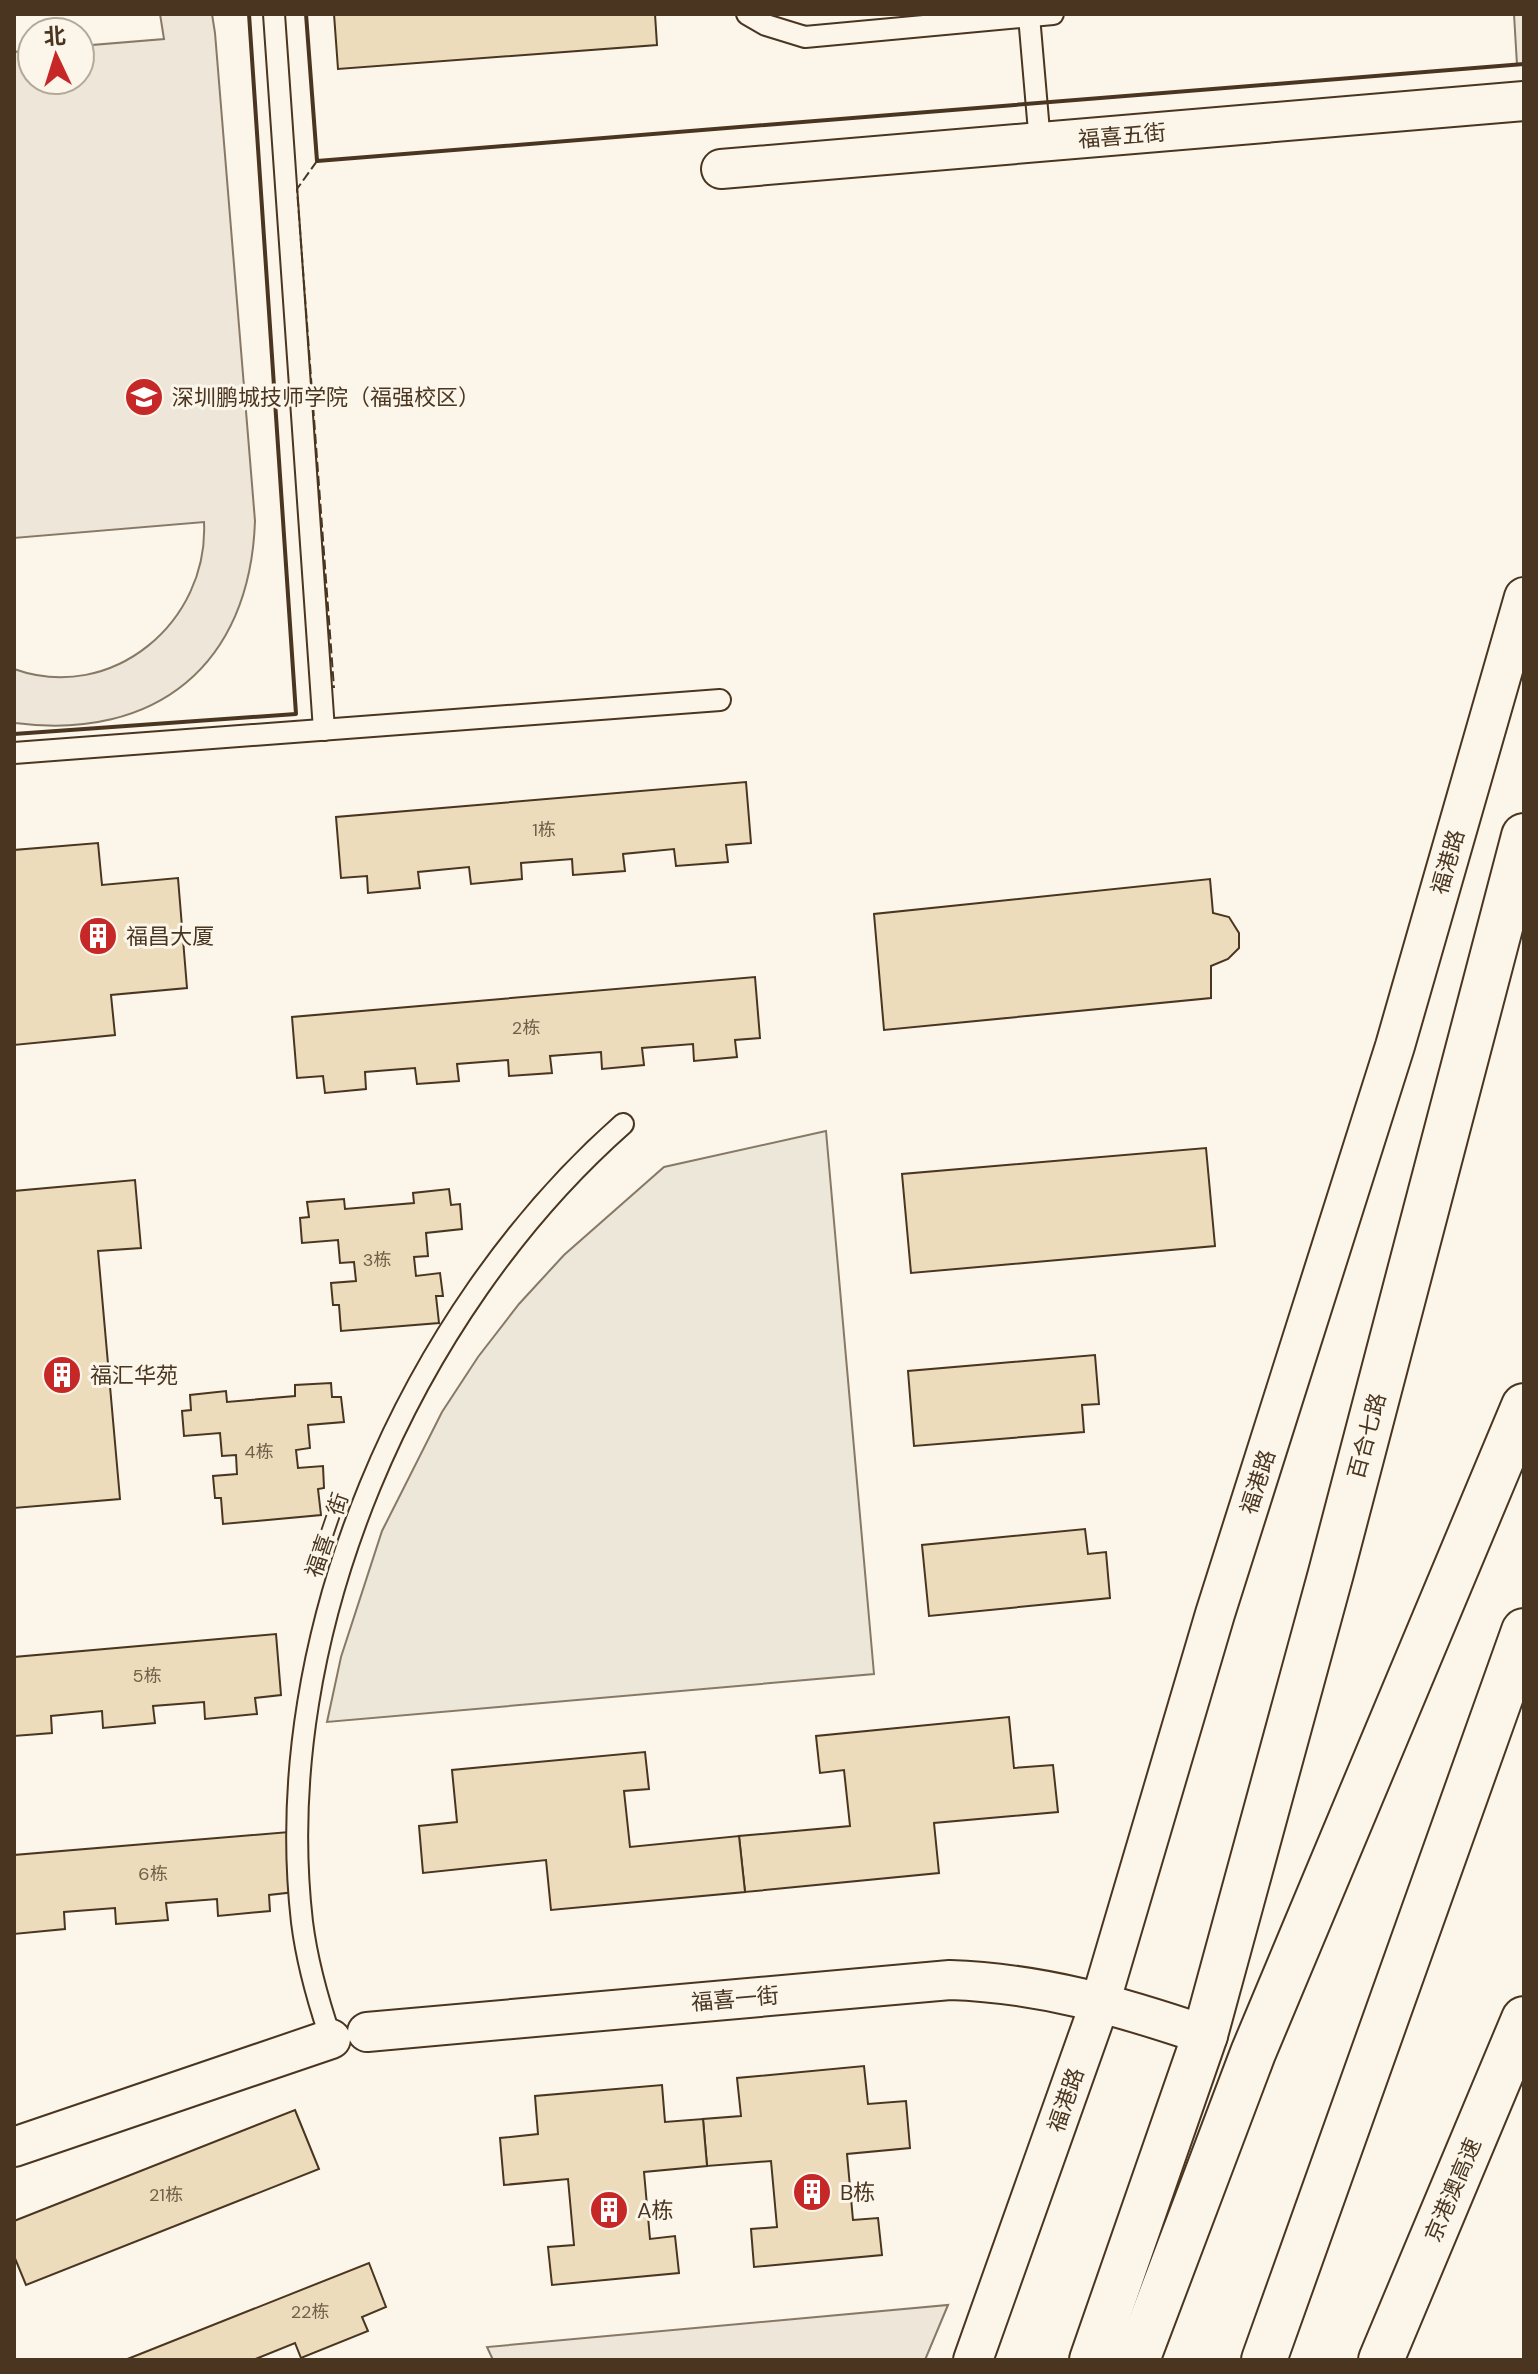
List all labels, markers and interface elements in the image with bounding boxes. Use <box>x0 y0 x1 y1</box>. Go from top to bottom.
north arrow <box>16 16 96 96</box>
text: 北 <box>43 21 67 52</box>
street label: 福喜五街 <box>1077 118 1167 154</box>
school or university icon: 深圳鹏城技师学院（福强校区） <box>123 376 165 418</box>
place label: 深圳鹏城技师学院（福强校区） <box>172 383 480 412</box>
house number: 1栋 <box>532 818 556 842</box>
street label: 福港路 <box>1425 826 1471 898</box>
building icon: 福昌大厦 <box>77 915 119 957</box>
place label: 福昌大厦 <box>126 922 214 951</box>
house number: 2栋 <box>512 1016 540 1040</box>
house number: 3栋 <box>363 1248 391 1272</box>
building icon: 福汇华苑 <box>41 1354 83 1396</box>
place label: 福汇华苑 <box>90 1361 178 1390</box>
street label: 百合七路 <box>1342 1390 1392 1482</box>
house number: 4栋 <box>245 1440 273 1464</box>
street label: 福港路 <box>1234 1446 1282 1518</box>
street label: 福喜二街 <box>299 1489 355 1581</box>
house number: 5栋 <box>133 1664 161 1688</box>
house number: 6栋 <box>138 1862 168 1886</box>
street label: 福喜一街 <box>690 1981 780 2017</box>
street label: 福港路 <box>1042 2064 1090 2136</box>
street label: 京港澳高速 <box>1418 2134 1488 2246</box>
building icon: B栋 <box>791 2171 833 2213</box>
place label: B栋 <box>840 2178 875 2207</box>
house number: 21栋 <box>149 2183 183 2207</box>
building icon: A栋 <box>588 2189 630 2231</box>
place label: A栋 <box>637 2196 674 2225</box>
house number: 22栋 <box>291 2300 329 2324</box>

